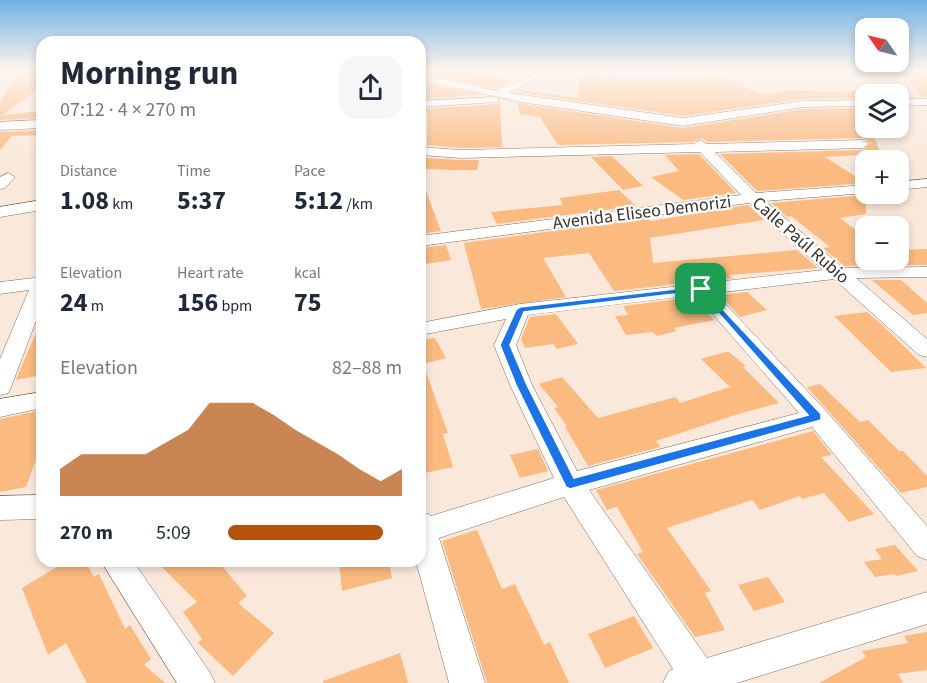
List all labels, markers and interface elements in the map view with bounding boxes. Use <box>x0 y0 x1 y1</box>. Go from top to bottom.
north arrow <box>855 18 909 72</box>
map controls <box>855 18 909 270</box>
text: Morning run <box>60 50 238 97</box>
button: share <box>339 56 402 119</box>
button: layers <box>855 84 909 138</box>
text: 07:12 · 4 × 270 m <box>60 96 196 124</box>
button: + <box>855 150 909 204</box>
text: Distance <box>60 160 117 182</box>
text: Time <box>177 160 211 182</box>
text: Pace <box>294 160 325 182</box>
text: 1.08 <box>60 182 109 219</box>
text: 5:37 <box>177 182 226 219</box>
text: 5:12 <box>294 182 343 219</box>
street label: Avenida Eliseo Demorizi <box>551 189 733 236</box>
street label: Calle Paúl Rubio <box>747 191 855 290</box>
text: km <box>109 193 133 215</box>
text: /km <box>343 193 373 215</box>
button: − <box>855 216 909 270</box>
text: Elevation <box>60 262 122 284</box>
text: Heart rate <box>177 262 244 284</box>
text: kcal <box>294 262 321 284</box>
pin <box>675 263 726 314</box>
icon: arrive <box>684 272 717 305</box>
text: 24 <box>60 284 87 321</box>
text: 156 <box>177 284 218 321</box>
text: 75 <box>294 284 321 321</box>
text: m <box>87 295 104 317</box>
text: bpm <box>218 295 252 317</box>
text: Elevation <box>60 354 138 382</box>
text: 82–88 m <box>332 354 402 382</box>
text: 270 m <box>60 519 113 547</box>
text: 5:09 <box>156 519 191 547</box>

